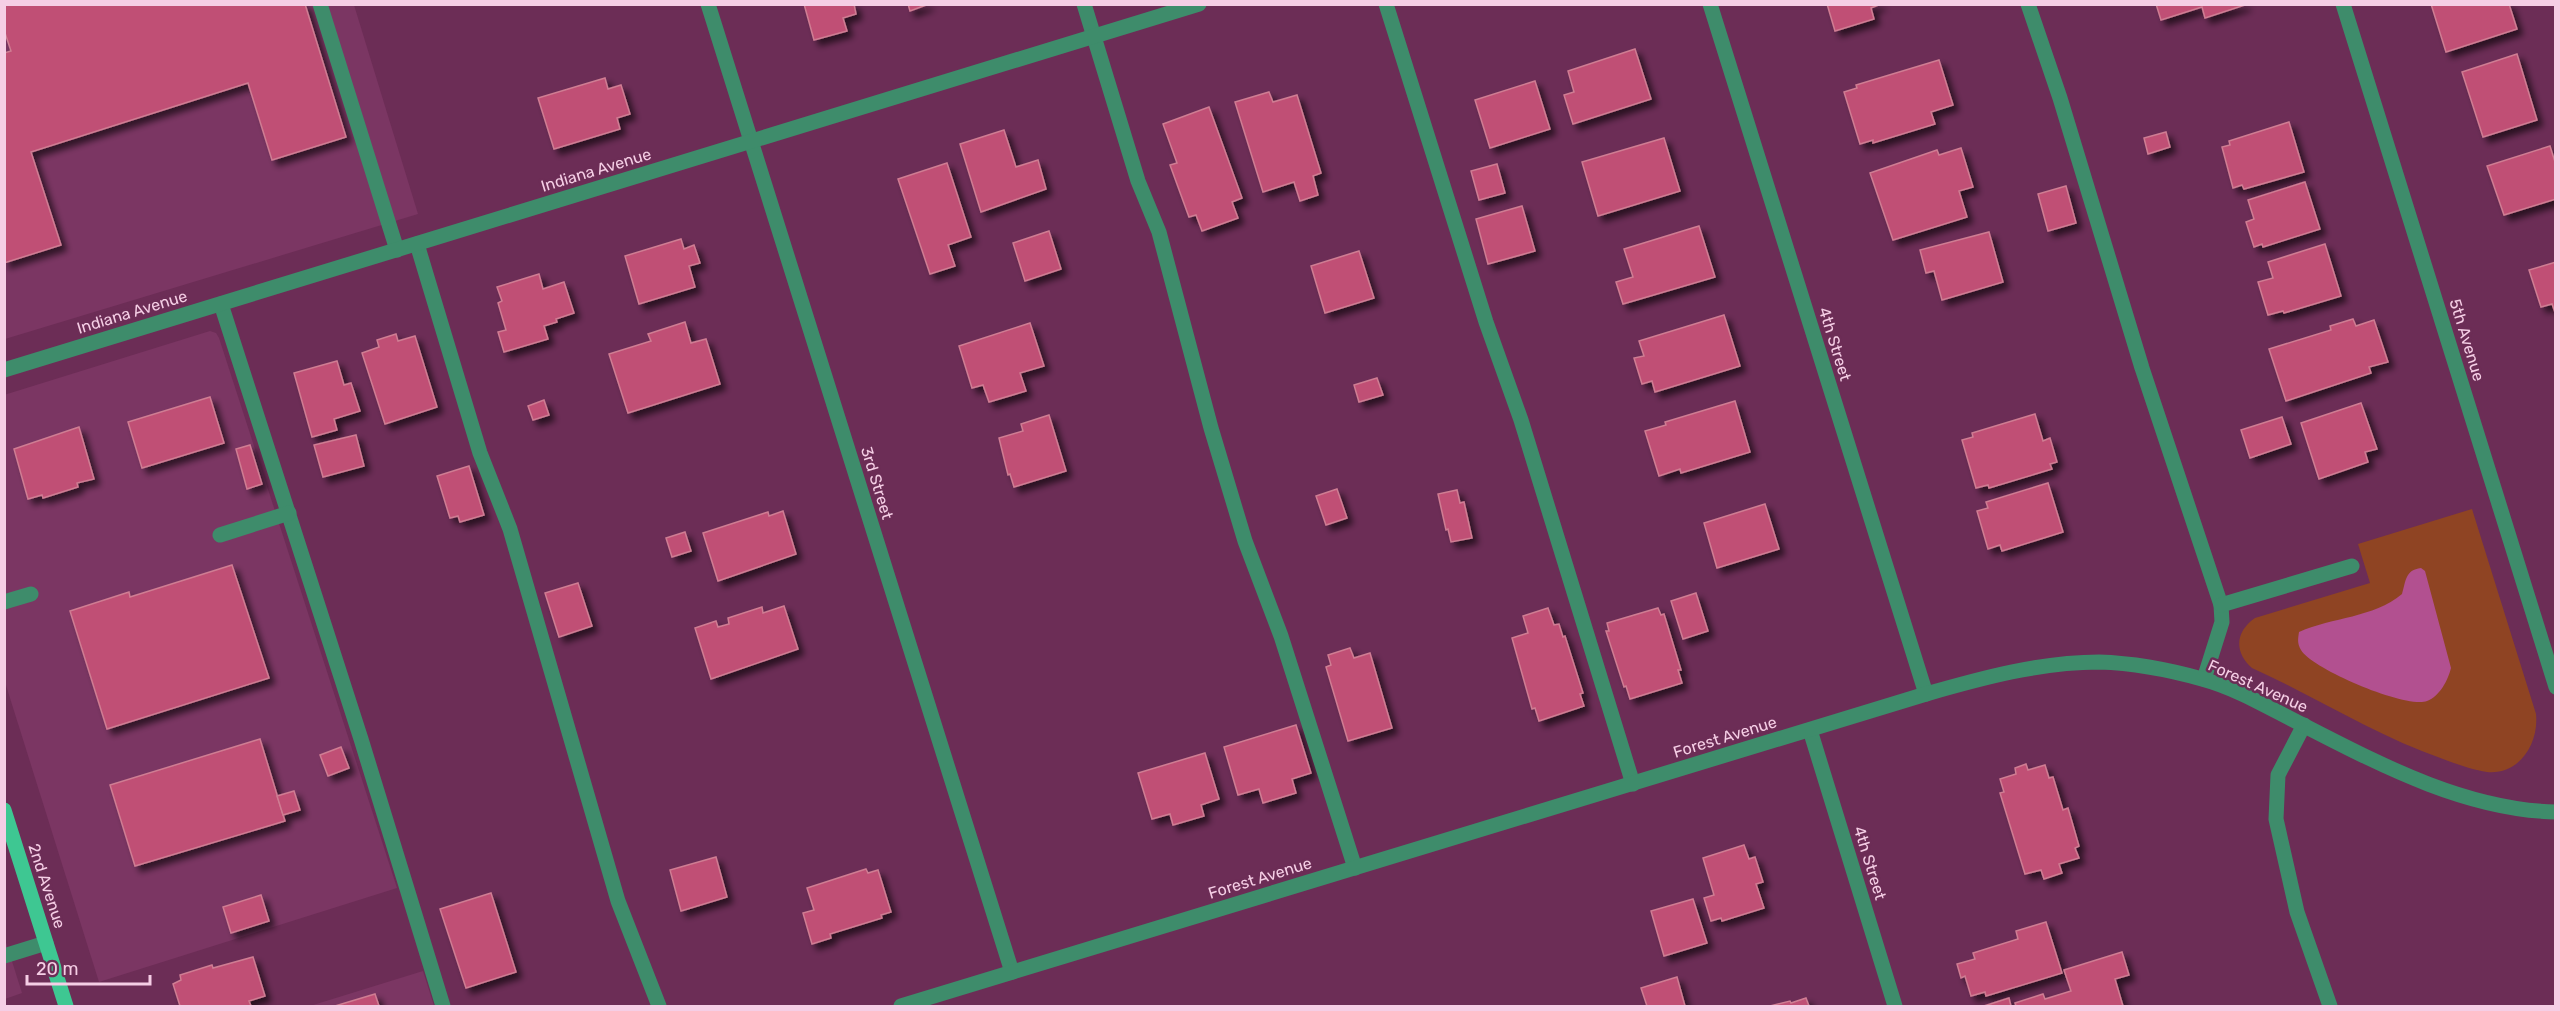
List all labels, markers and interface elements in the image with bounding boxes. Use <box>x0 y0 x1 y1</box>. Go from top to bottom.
street label: Indiana Avenue <box>539 144 653 196</box>
street label: Indiana Avenue <box>75 286 189 338</box>
street label: 5th Avenue <box>2445 297 2489 383</box>
street label: 4th Street <box>1815 305 1855 383</box>
street label: 3rd Street <box>857 444 897 522</box>
street label: Forest Avenue <box>2205 656 2311 716</box>
street label: Forest Avenue <box>1671 712 1779 762</box>
street label: 4th Street <box>1850 824 1890 902</box>
street label: 2nd Avenue <box>24 841 70 931</box>
street label: Forest Avenue <box>1206 853 1314 903</box>
scale bar <box>27 948 150 986</box>
text: 20 m <box>36 958 78 980</box>

